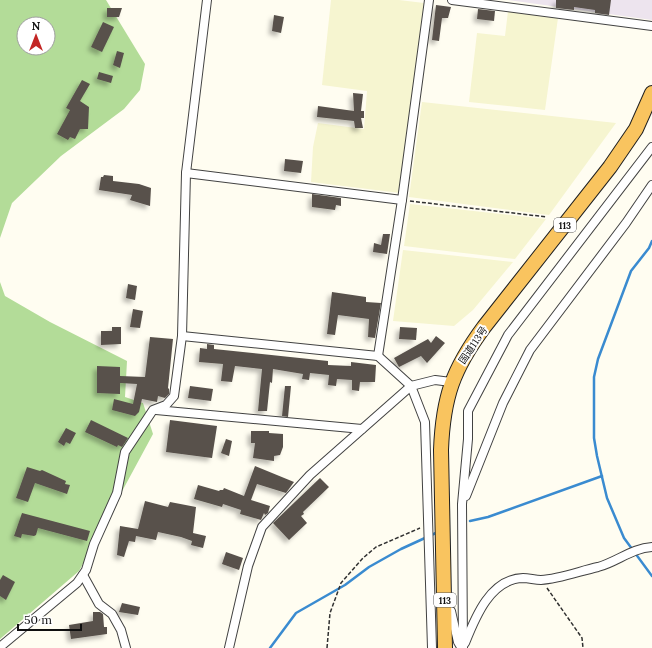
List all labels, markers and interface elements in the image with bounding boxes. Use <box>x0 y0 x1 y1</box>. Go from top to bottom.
north arrow <box>16 16 56 56</box>
text: N <box>32 19 41 33</box>
road number: 113 <box>554 218 576 232</box>
street label: 国道113号 <box>456 324 490 366</box>
road number: 113 <box>434 593 456 607</box>
scale bar <box>18 606 81 632</box>
text: 50 m <box>24 612 52 627</box>

